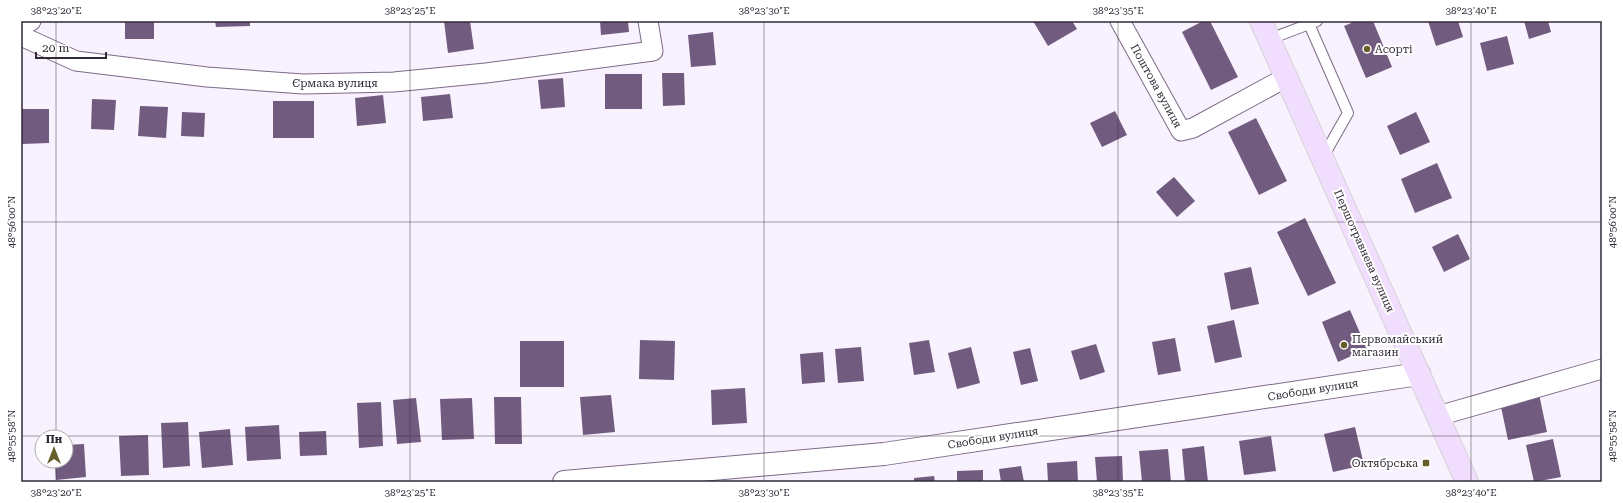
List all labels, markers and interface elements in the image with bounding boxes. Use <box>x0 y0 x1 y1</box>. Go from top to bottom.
text: 38°23'20"E <box>30 5 82 16</box>
text: 38°23'25"E <box>384 5 436 16</box>
text: 38°23'30"E <box>738 5 790 16</box>
text: 38°23'35"E <box>1092 5 1144 16</box>
text: 38°23'40"E <box>1445 5 1497 16</box>
scale bar <box>36 34 106 60</box>
text: 20 m <box>42 41 69 55</box>
street label: Поштова вулиця <box>1128 42 1184 130</box>
place label: Асорті <box>1375 43 1413 56</box>
marker: Асорті <box>1362 44 1372 54</box>
street label: Єрмака вулиця <box>292 77 378 90</box>
street label: Першотравнева вулиця <box>1331 188 1397 314</box>
text: 48°56'00"N <box>6 196 17 248</box>
text: 48°56'00"N <box>1607 196 1618 248</box>
place label: Первомайський магазин <box>1352 333 1443 359</box>
marker: Первомайський магазин <box>1339 340 1349 350</box>
street label: Свободи вулиця <box>1267 376 1359 404</box>
text: 48°55'58"N <box>6 410 17 462</box>
text: 48°55'58"N <box>1607 410 1618 462</box>
street label: Свободи вулиця <box>947 424 1039 452</box>
north arrow <box>34 429 74 469</box>
text: Пн <box>46 433 63 446</box>
place label: Октябрська <box>1352 457 1418 470</box>
marker: Октябрська <box>1421 458 1431 468</box>
text: 38°23'20"E <box>30 487 82 498</box>
text: 38°23'25"E <box>384 487 436 498</box>
text: 38°23'30"E <box>738 487 790 498</box>
text: 38°23'35"E <box>1092 487 1144 498</box>
text: 38°23'40"E <box>1445 487 1497 498</box>

